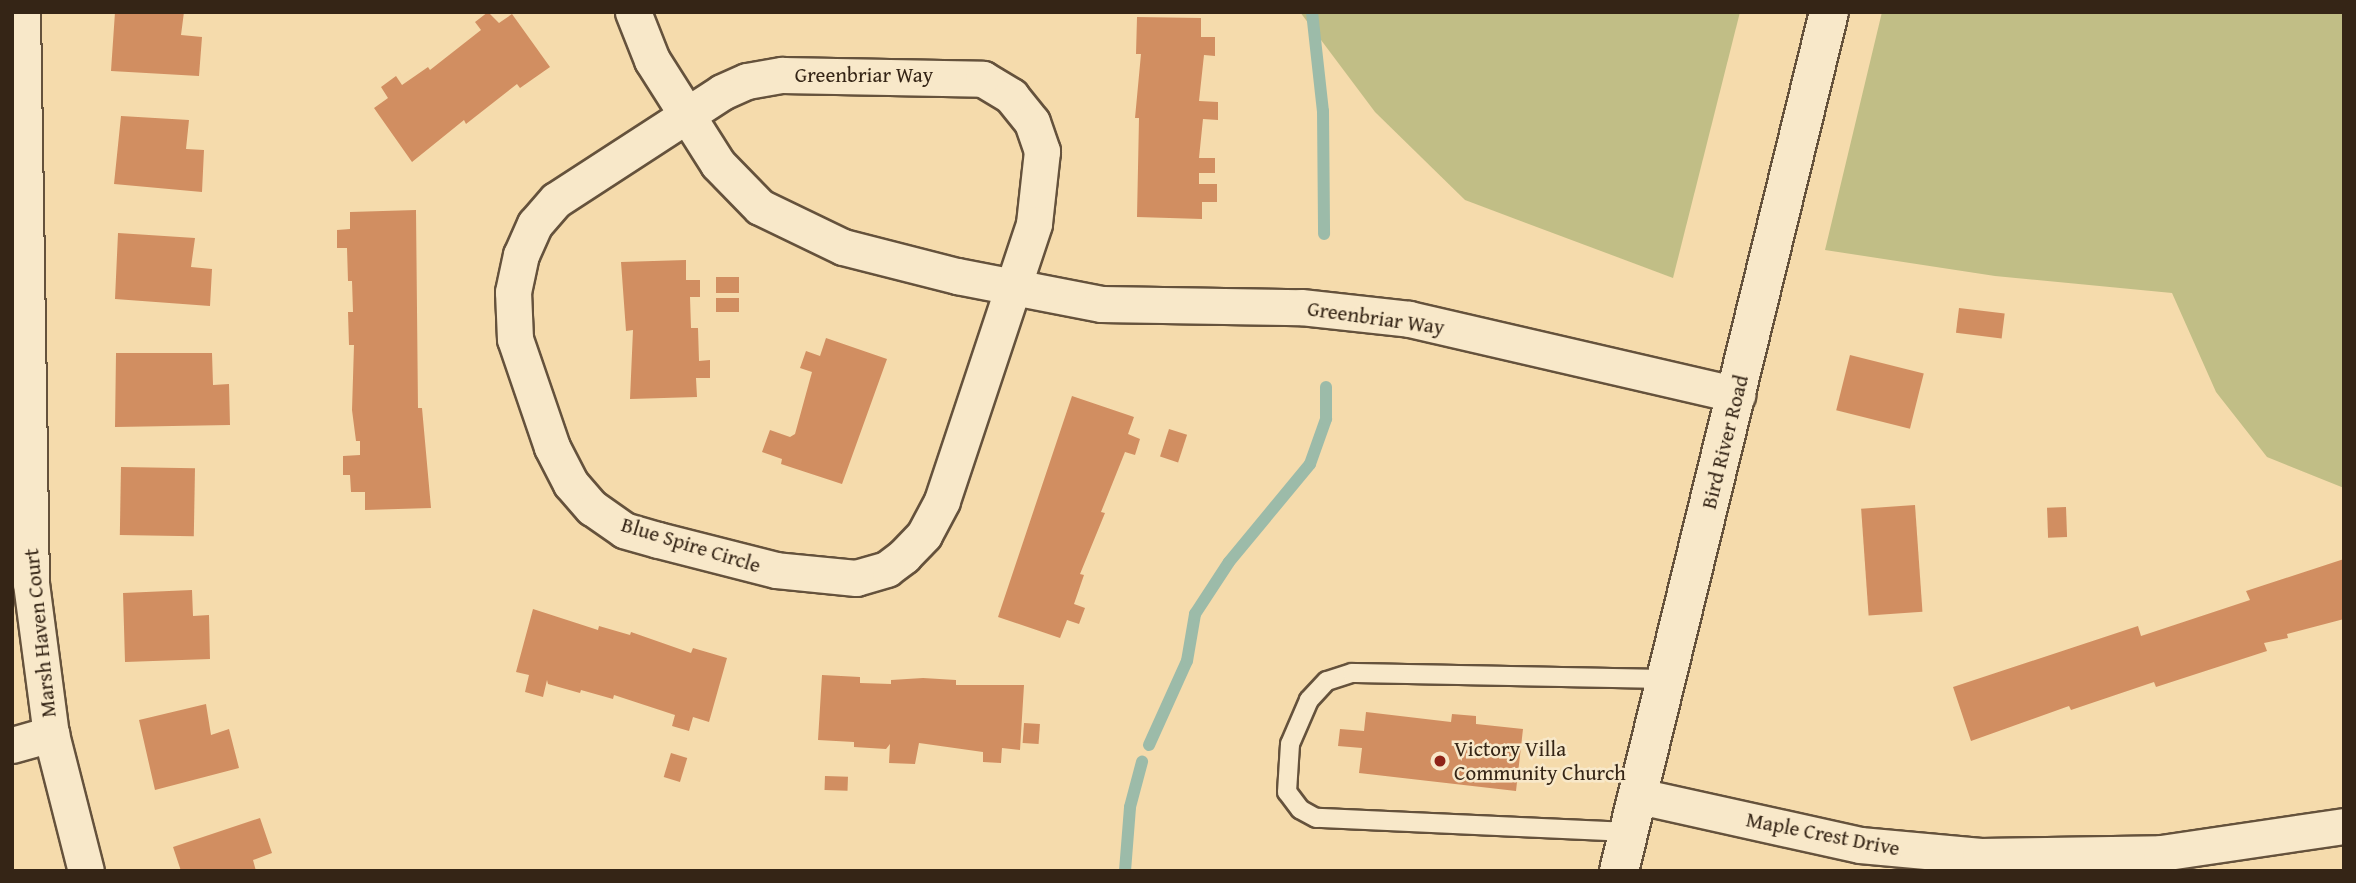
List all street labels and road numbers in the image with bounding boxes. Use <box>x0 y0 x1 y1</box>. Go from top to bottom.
street label: Greenbriar Way <box>795 62 933 88</box>
street label: Greenbriar Way <box>1306 296 1446 340</box>
street label: Bird River Road <box>1696 372 1754 512</box>
street label: Blue Spire Circle <box>618 512 764 578</box>
street label: Marsh Haven Court <box>19 547 61 719</box>
street label: Maple Crest Drive <box>1744 807 1902 861</box>

